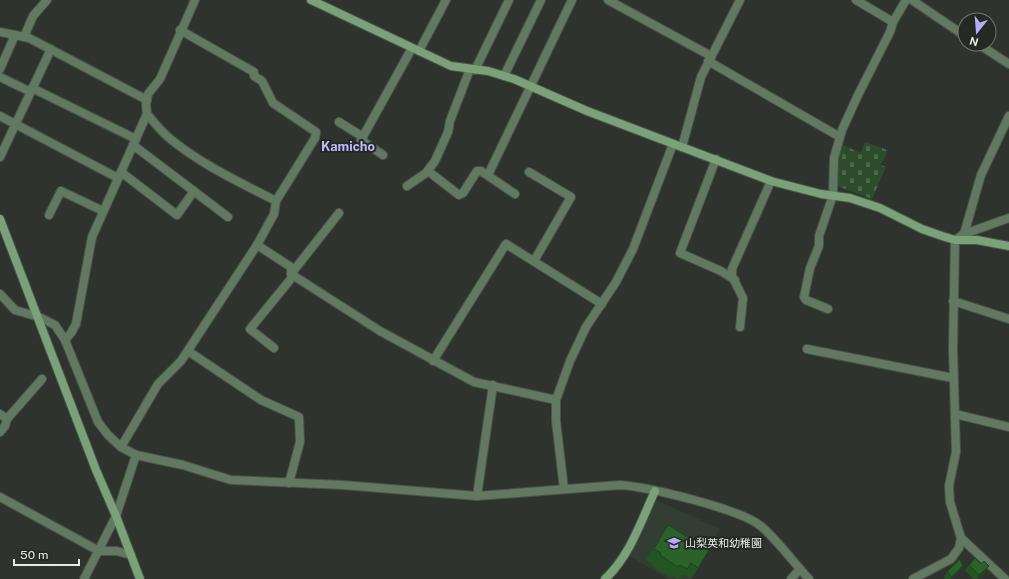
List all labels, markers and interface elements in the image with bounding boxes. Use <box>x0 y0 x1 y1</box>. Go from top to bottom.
north arrow <box>957 12 997 52</box>
text: N <box>968 35 980 49</box>
district label: Kamicho <box>321 139 375 154</box>
school or university icon: 山梨英和幼稚園 <box>666 535 682 551</box>
place label: 山梨英和幼稚園 <box>685 537 762 549</box>
scale bar <box>14 541 79 567</box>
text: 50 m <box>20 548 48 562</box>

